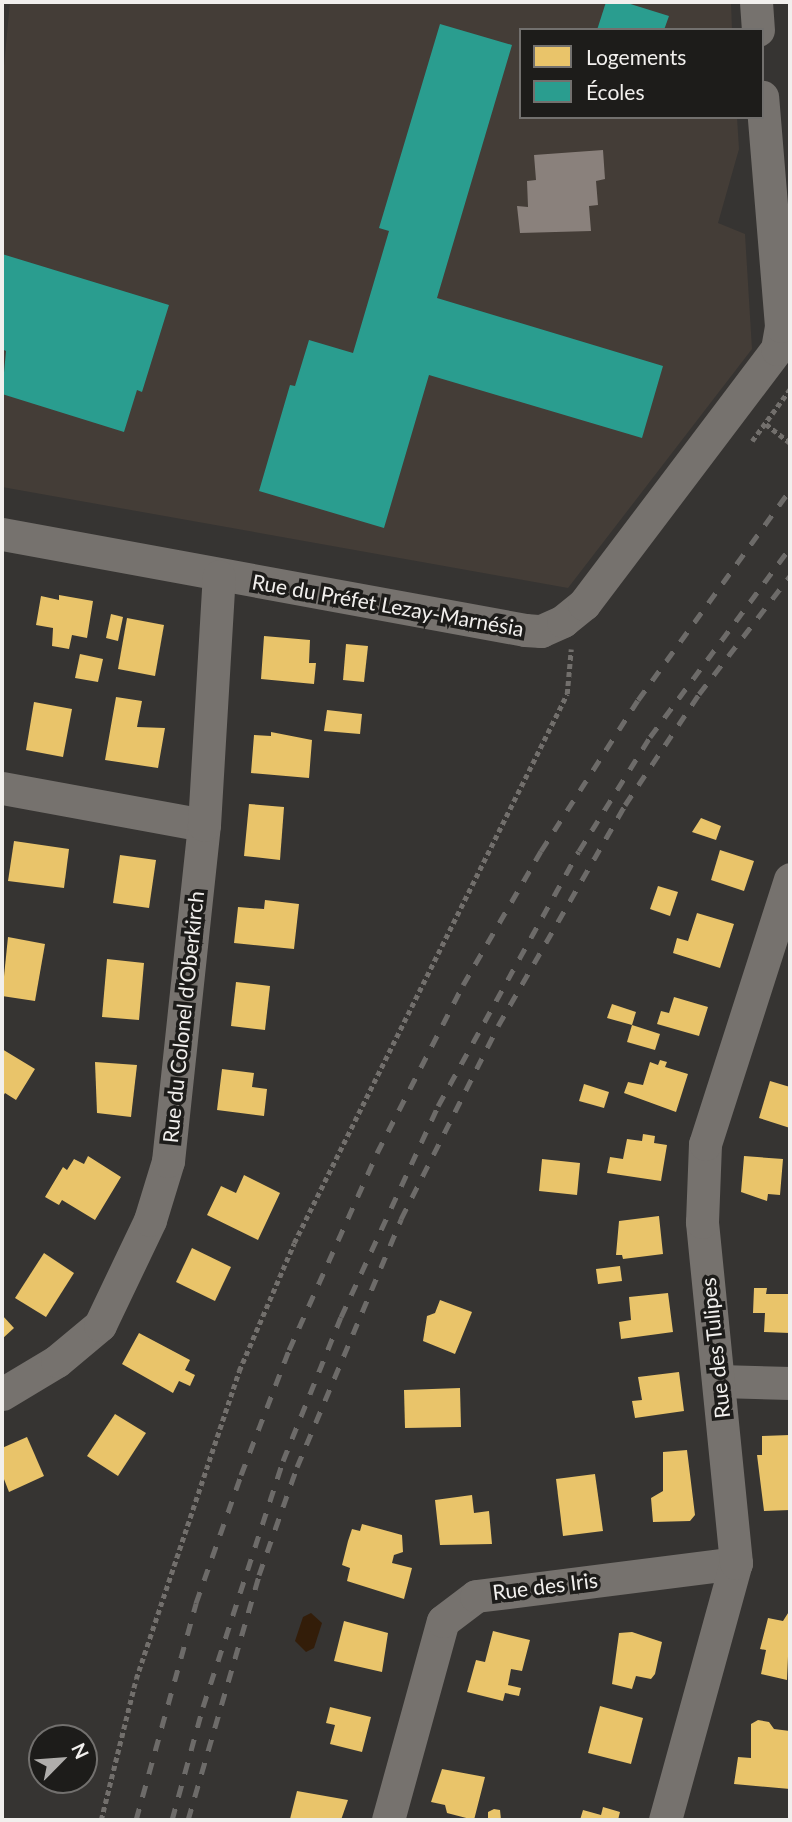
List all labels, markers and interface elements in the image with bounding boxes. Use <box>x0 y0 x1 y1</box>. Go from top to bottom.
legend <box>519 28 764 119</box>
text: Logements <box>586 44 686 69</box>
text: Écoles <box>586 79 645 104</box>
street label: Rue du Préfet Lezay-Marnésia <box>250 569 526 641</box>
street label: Rue du Colonel d'Oberkirch <box>157 890 209 1144</box>
street label: Rue des Tulipes <box>695 1276 735 1420</box>
street label: Rue des Iris <box>491 1567 599 1605</box>
north arrow <box>28 1724 98 1794</box>
text: N <box>67 1739 94 1762</box>

